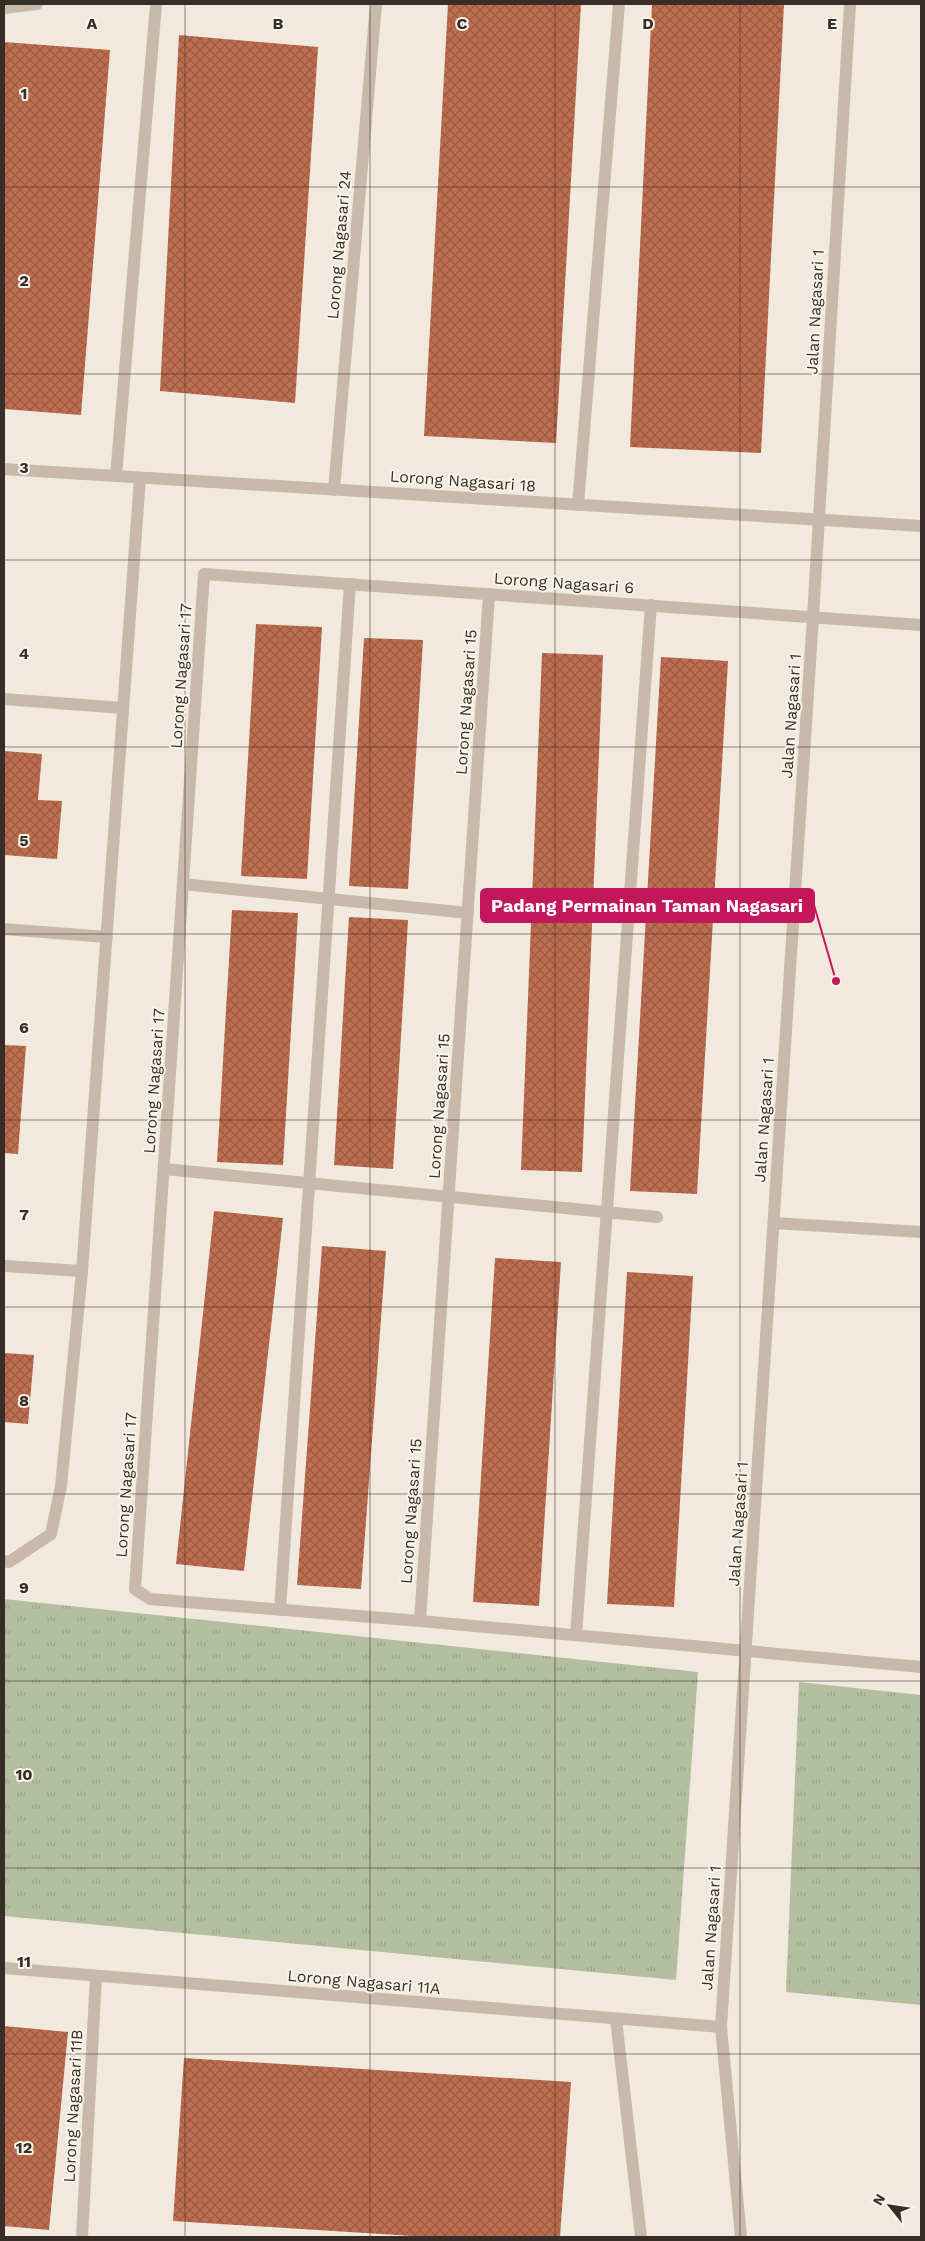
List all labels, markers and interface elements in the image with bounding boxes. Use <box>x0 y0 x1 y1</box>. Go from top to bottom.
text: A <box>87 14 98 33</box>
text: B <box>273 14 284 33</box>
text: C <box>457 14 468 33</box>
text: D <box>642 14 654 33</box>
text: E <box>827 14 837 33</box>
text: 1 <box>21 84 27 103</box>
street label: Lorong Nagasari 24 <box>323 170 355 320</box>
street label: Jalan Nagasari 1 <box>802 249 828 375</box>
text: 2 <box>19 271 29 290</box>
text: 3 <box>19 458 29 477</box>
street label: Lorong Nagasari 18 <box>389 466 537 496</box>
street label: Lorong Nagasari 6 <box>493 569 635 597</box>
street label: Lorong Nagasari 17 <box>166 603 196 749</box>
street label: Lorong Nagasari 15 <box>451 629 481 775</box>
text: 4 <box>19 644 29 663</box>
street label: Jalan Nagasari 1 <box>777 653 805 779</box>
text: 5 <box>19 831 29 850</box>
callout: Padang Permainan Taman Nagasari <box>481 889 814 922</box>
text: Padang Permainan Taman Nagasari <box>491 895 803 916</box>
street label: Lorong Nagasari 17 <box>139 1008 169 1154</box>
text: 6 <box>19 1018 29 1037</box>
street label: Lorong Nagasari 15 <box>424 1033 454 1179</box>
street label: Jalan Nagasari 1 <box>750 1057 778 1183</box>
text: 7 <box>19 1205 29 1224</box>
text: 8 <box>19 1391 29 1410</box>
street label: Lorong Nagasari 17 <box>111 1412 141 1558</box>
street label: Lorong Nagasari 15 <box>396 1438 426 1584</box>
street label: Jalan Nagasari 1 <box>724 1461 752 1587</box>
text: 9 <box>19 1578 29 1597</box>
text: 10 <box>15 1765 33 1784</box>
street label: Jalan Nagasari 1 <box>697 1865 725 1991</box>
text: 11 <box>17 1952 31 1971</box>
street label: Lorong Nagasari 11A <box>287 1966 442 1998</box>
street label: Lorong Nagasari 11B <box>60 2029 86 2183</box>
text: 12 <box>16 2138 32 2157</box>
north arrow <box>865 2181 915 2231</box>
text: N <box>869 2191 888 2208</box>

